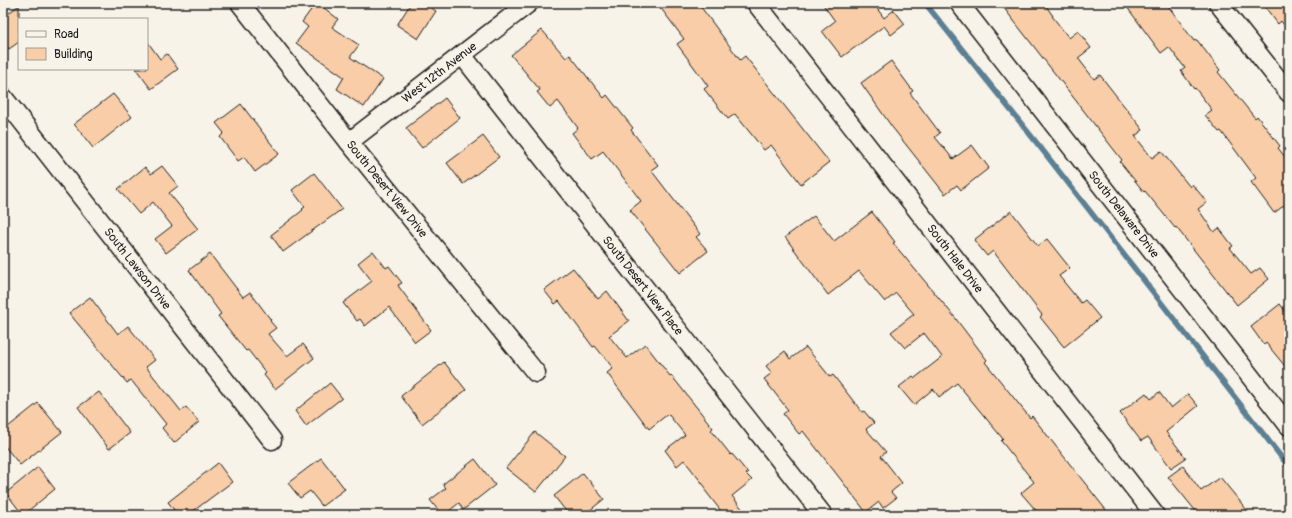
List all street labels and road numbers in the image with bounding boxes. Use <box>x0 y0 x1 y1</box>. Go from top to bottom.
street label: West 12th Avenue <box>399 39 480 106</box>
street label: South Desert View Drive <box>343 138 430 241</box>
street label: South Delaware Drive <box>1085 168 1162 261</box>
street label: South Hale Drive <box>923 222 986 296</box>
street label: South Lawson Drive <box>100 225 174 313</box>
street label: South Desert View Place <box>599 233 686 339</box>

